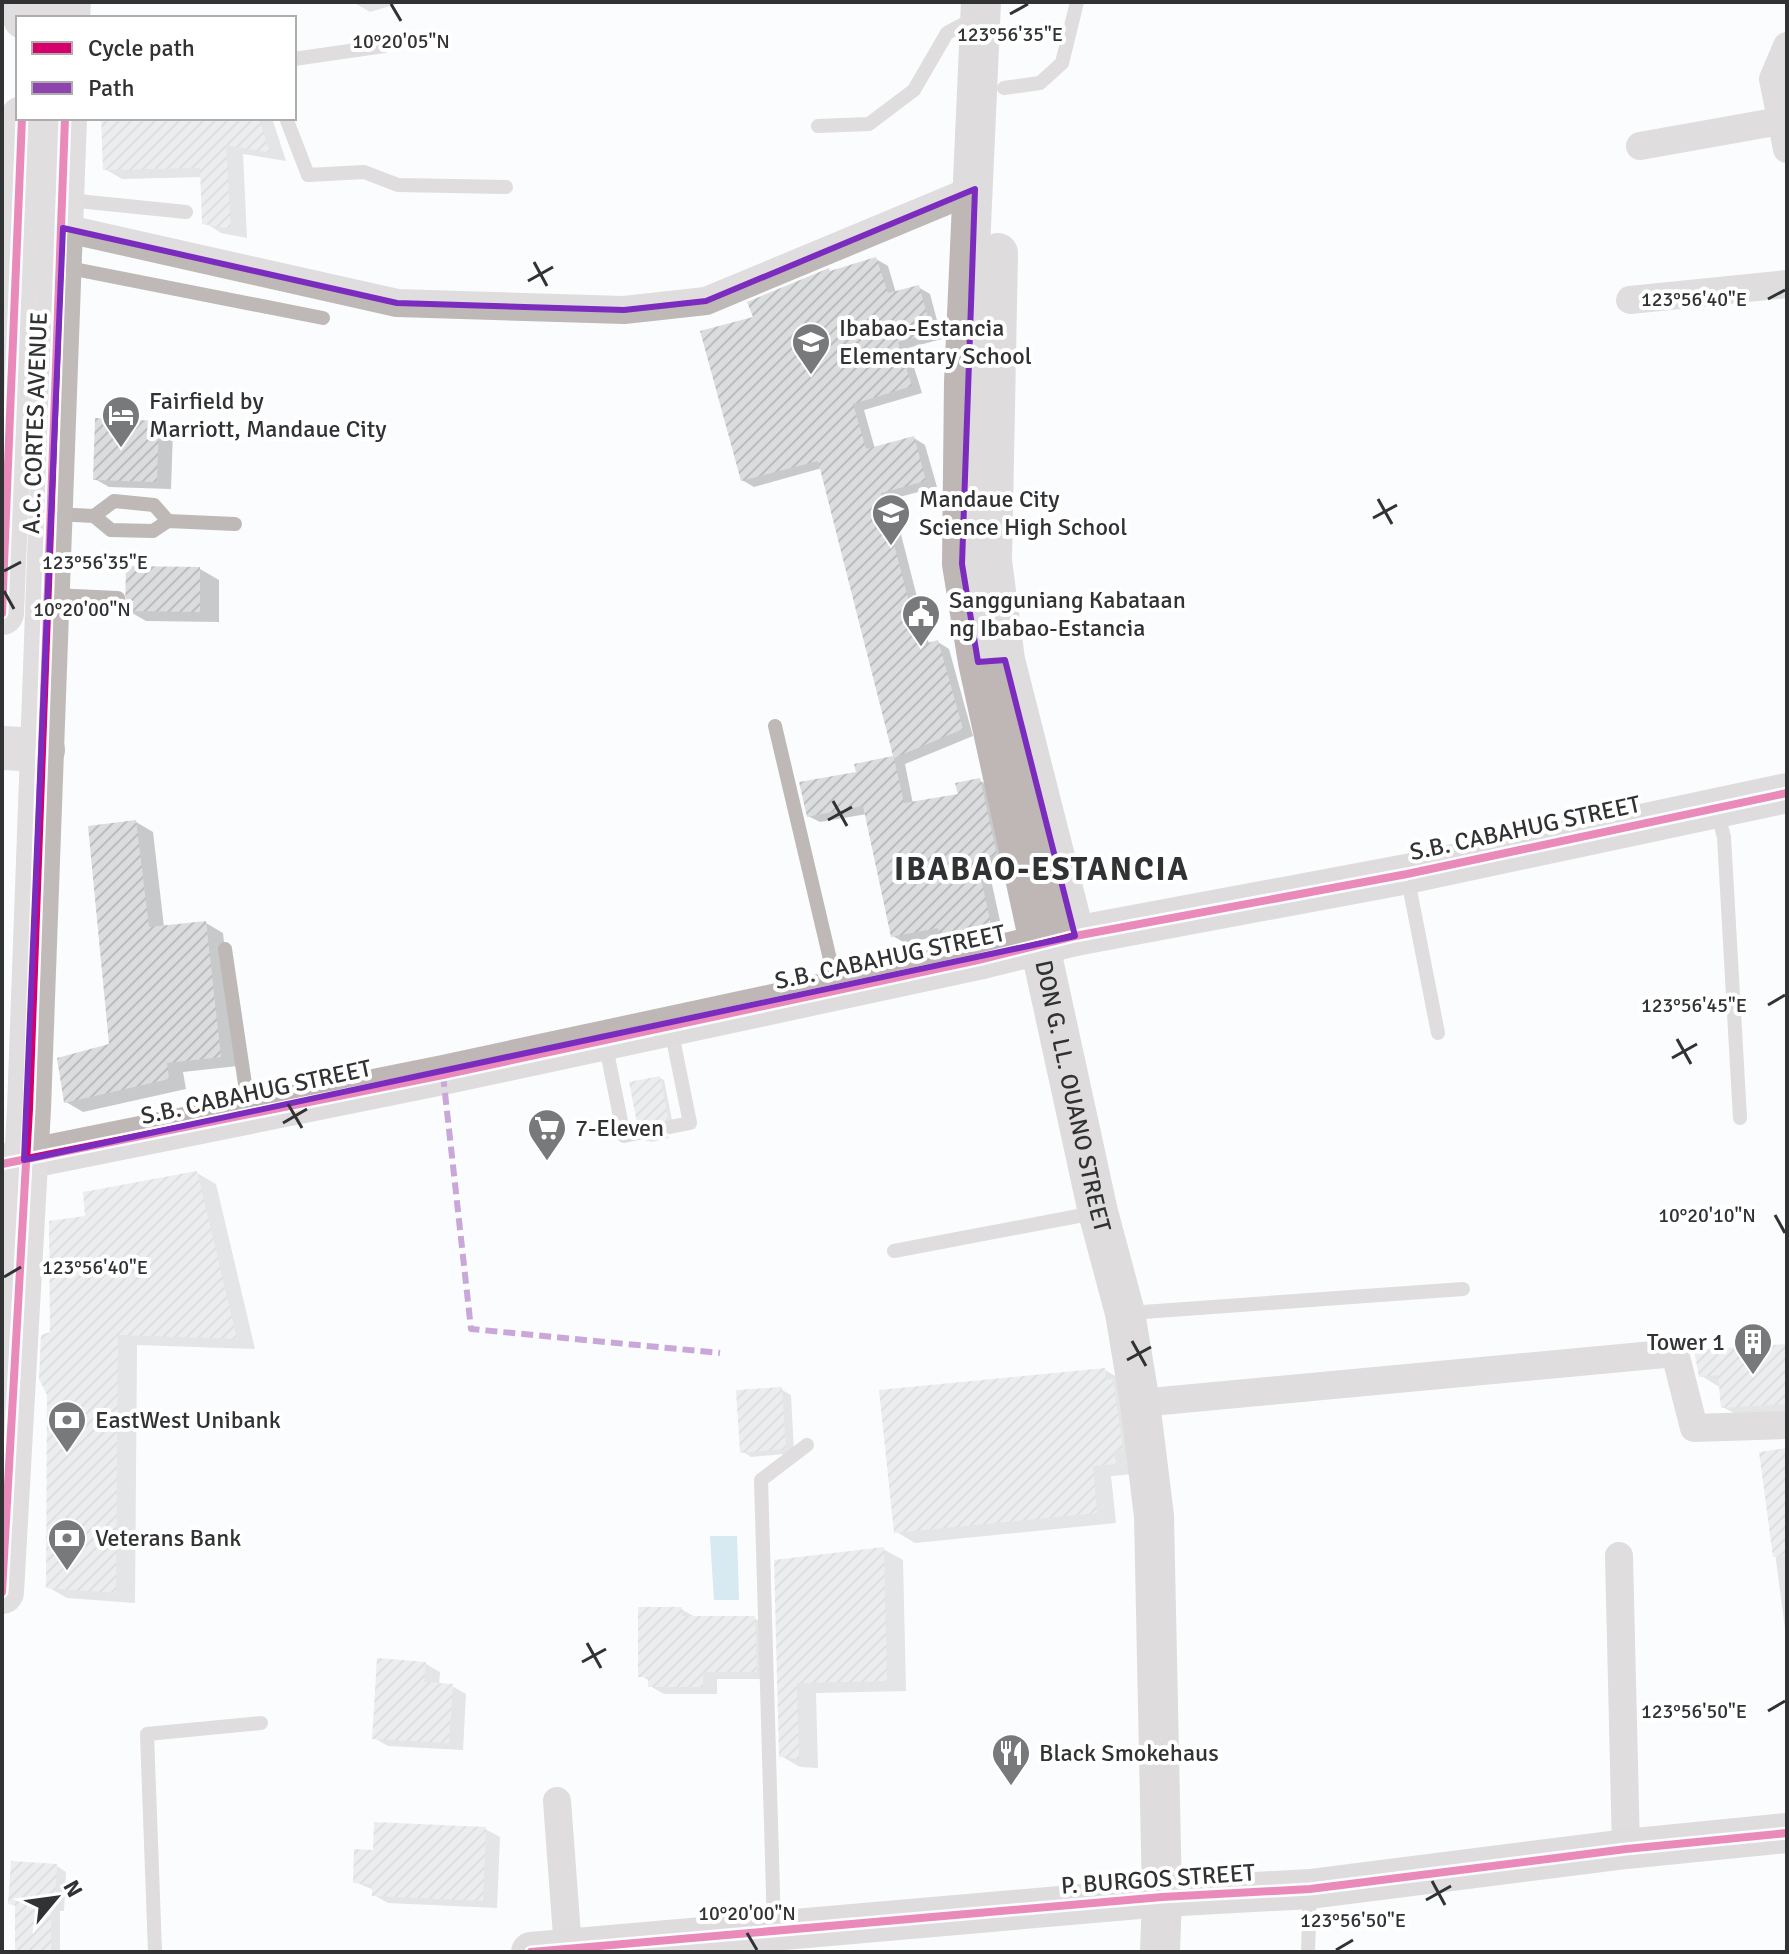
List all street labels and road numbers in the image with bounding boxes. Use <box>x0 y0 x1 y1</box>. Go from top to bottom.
street label: A.C. CORTES AVENUE <box>16 311 54 535</box>
street label: S.B. CABAHUG STREET <box>1407 789 1643 867</box>
street label: S.B. CABAHUG STREET <box>772 918 1008 996</box>
street label: DON G. LL. OUANO STREET <box>1028 957 1118 1236</box>
street label: S.B. CABAHUG STREET <box>138 1053 374 1131</box>
street label: P. BURGOS STREET <box>1060 1857 1256 1901</box>

